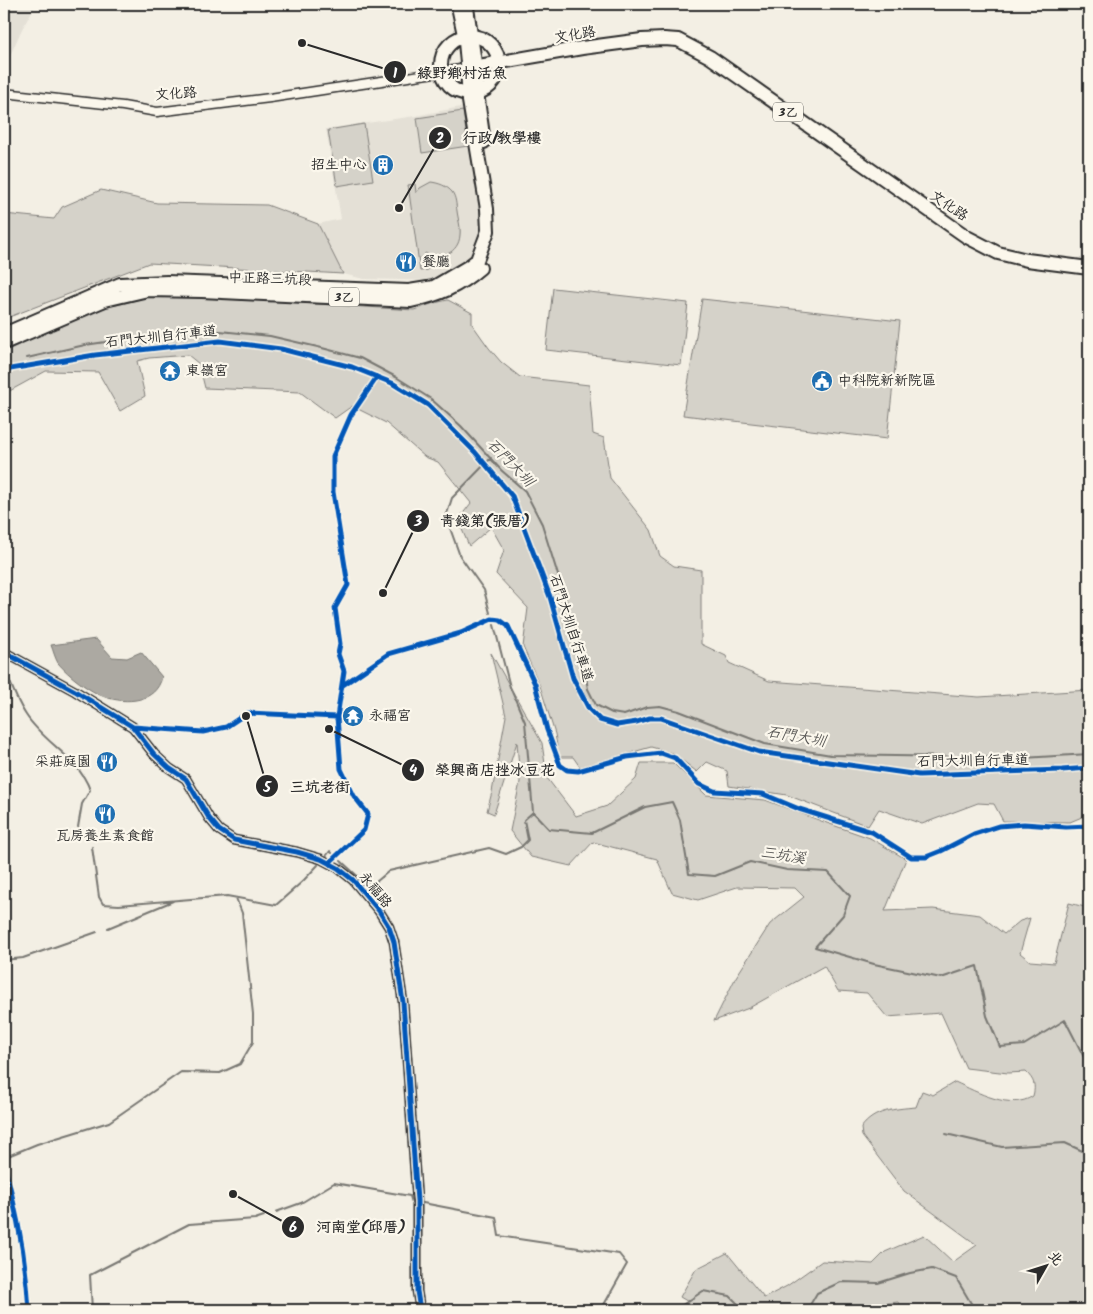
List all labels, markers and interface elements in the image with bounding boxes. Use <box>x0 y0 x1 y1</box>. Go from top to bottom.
street label: 文化路 <box>553 21 597 49</box>
callout: 綠野鄉村活魚 <box>382 57 517 87</box>
text: 1 <box>393 62 398 86</box>
text: 綠野鄉村活魚 <box>417 62 507 86</box>
street label: 文化路 <box>154 82 198 106</box>
road number: 3乙 <box>773 102 803 121</box>
callout: 行政/教學樓 <box>427 123 551 153</box>
text: 2 <box>436 127 445 151</box>
text: 行政/教學樓 <box>462 127 542 151</box>
building icon: 招生中心 <box>371 153 395 177</box>
place label: 招生中心 <box>311 154 367 176</box>
street label: 文化路 <box>925 185 973 227</box>
restaurant icon: 餐廳 <box>394 250 418 274</box>
place label: 餐廳 <box>422 251 450 273</box>
street label: 中正路三坑段 <box>228 267 312 291</box>
road number: 3乙 <box>329 288 359 306</box>
street label: 石門大圳自行車道 <box>104 320 218 354</box>
temple icon: 東嶺宮 <box>158 359 182 383</box>
place label: 東嶺宮 <box>186 360 228 382</box>
public building icon: 中科院新新院區 <box>810 369 834 393</box>
place label: 中科院新新院區 <box>838 370 936 392</box>
water label: 石門大圳 <box>481 433 541 494</box>
callout: 青錢第(張厝) <box>405 506 541 536</box>
text: 3 <box>413 510 422 534</box>
text: 青錢第(張厝) <box>440 510 530 534</box>
street label: 石門大圳自行車道 <box>543 571 599 685</box>
temple icon: 永福宮 <box>341 704 365 728</box>
place label: 永福宮 <box>369 705 411 727</box>
water label: 石門大圳 <box>764 720 830 754</box>
street label: 石門大圳自行車道 <box>917 749 1029 773</box>
restaurant icon: 采莊庭園 <box>95 750 119 774</box>
place label: 采莊庭園 <box>35 751 91 773</box>
callout: 榮興商店挫冰豆花 <box>400 755 565 785</box>
text: 4 <box>409 759 417 783</box>
text: 榮興商店挫冰豆花 <box>435 759 555 783</box>
callout: 三坑老街 <box>255 771 360 801</box>
text: 5 <box>262 776 272 800</box>
text: 三坑老街 <box>290 776 350 800</box>
restaurant icon: 瓦房養生素食館 <box>93 802 117 826</box>
place label: 瓦房養生素食館 <box>56 825 154 847</box>
water label: 三坑溪 <box>759 841 808 872</box>
street label: 永福路 <box>353 867 397 913</box>
callout: 河南堂(邱厝) <box>281 1212 416 1242</box>
text: 6 <box>289 1216 297 1240</box>
text: 河南堂(邱厝) <box>316 1216 406 1240</box>
north arrow <box>1020 1242 1070 1292</box>
text: 北 <box>1042 1246 1068 1271</box>

